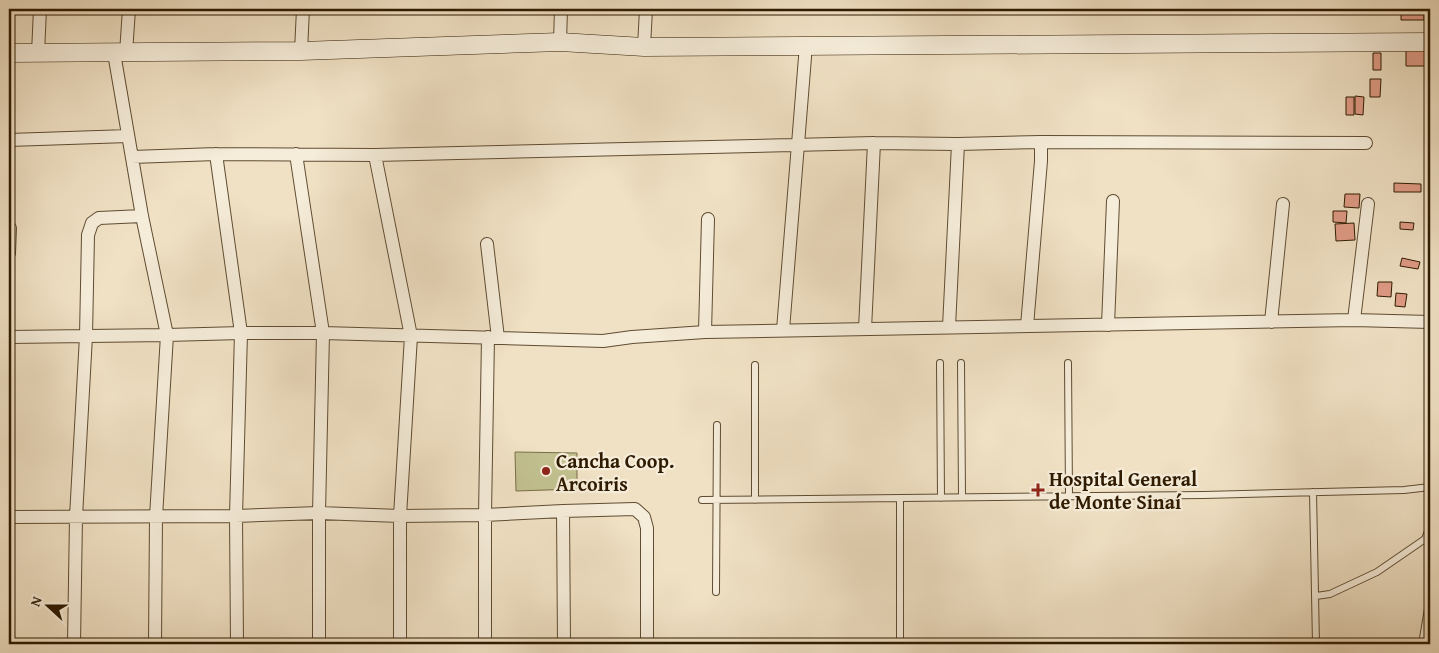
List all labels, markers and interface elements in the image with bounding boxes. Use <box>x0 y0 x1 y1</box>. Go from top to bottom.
place label: Cancha Coop. Arcoiris <box>556 446 674 498</box>
place label: Hospital General de Monte Sinaí <box>1049 464 1197 516</box>
marker: Cancha Coop. Arcoiris <box>540 465 552 477</box>
marker: Hospital General de Monte Sinaí <box>1031 483 1045 497</box>
north arrow <box>22 580 72 630</box>
text: N <box>25 593 47 609</box>

